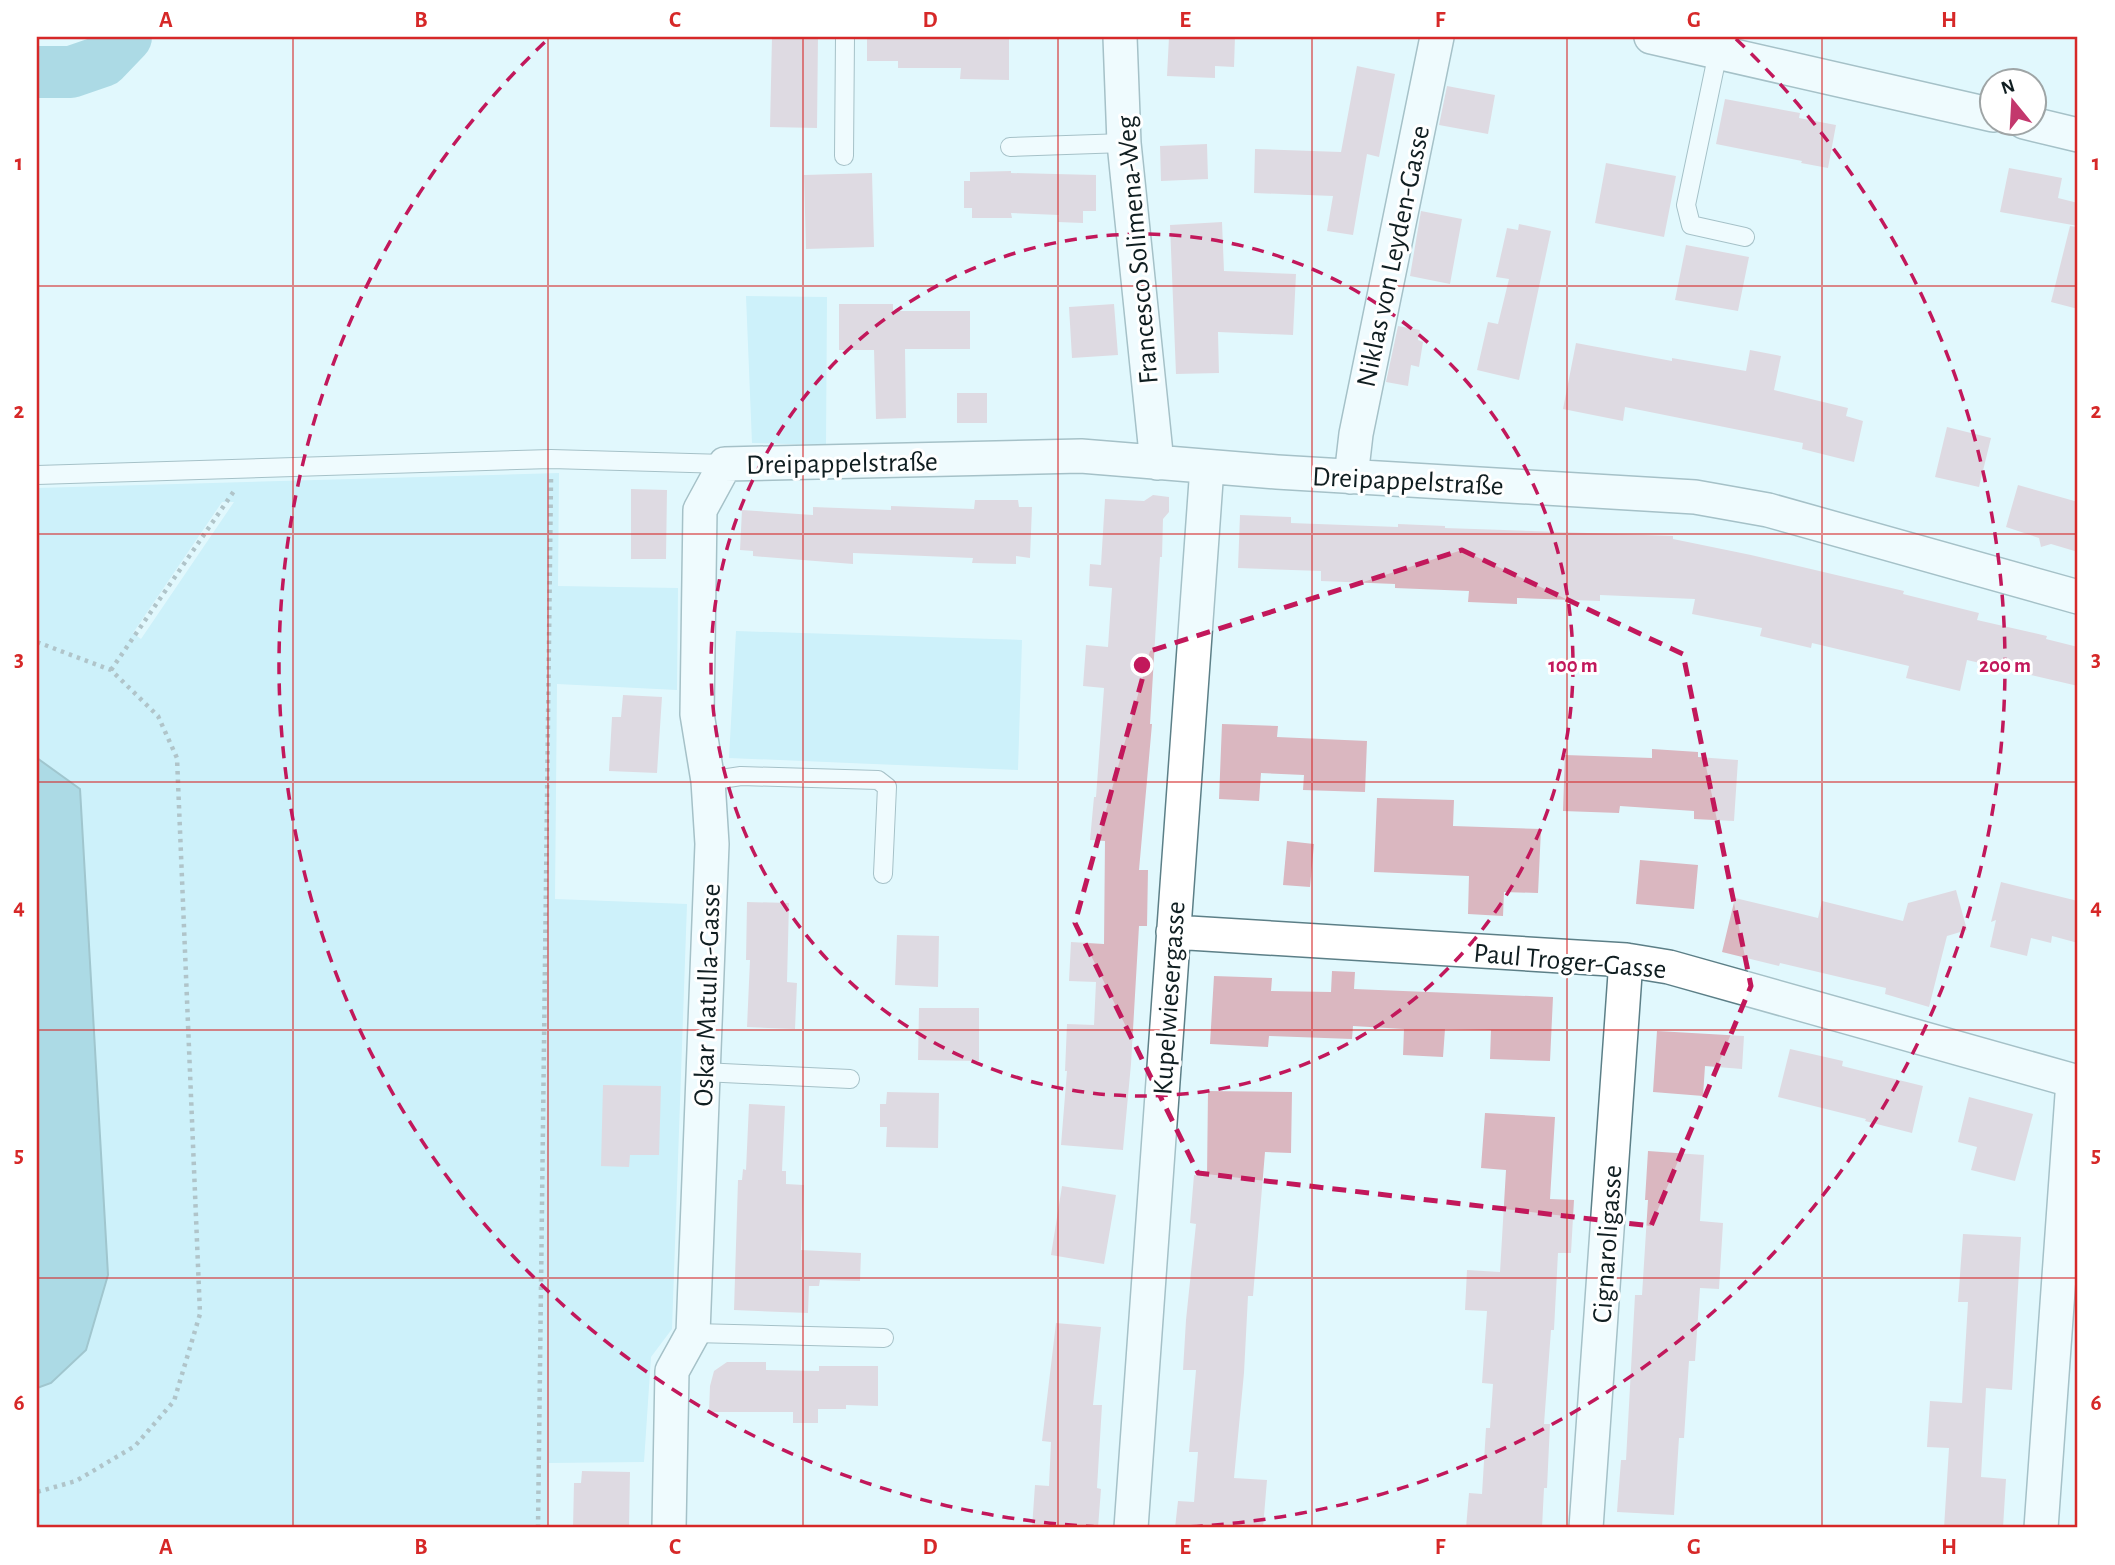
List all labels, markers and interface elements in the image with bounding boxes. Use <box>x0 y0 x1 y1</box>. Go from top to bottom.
text: A <box>159 9 173 32</box>
text: B <box>414 9 428 32</box>
text: C <box>669 9 681 32</box>
text: D <box>922 9 938 32</box>
text: E <box>1179 9 1191 32</box>
text: F <box>1435 9 1446 32</box>
text: G <box>1687 9 1701 32</box>
text: H <box>1941 9 1957 32</box>
north arrow <box>1979 66 2048 136</box>
text: N <box>1999 76 2017 98</box>
street label: Francesco Solimena-Weg <box>1112 114 1164 385</box>
street label: Niklas von Leyden-Gasse <box>1353 123 1435 390</box>
text: 1 <box>15 152 23 175</box>
text: 1 <box>2092 152 2100 175</box>
text: 2 <box>14 400 25 423</box>
text: 2 <box>2091 400 2102 423</box>
street label: Dreipappelstraße <box>746 448 938 480</box>
street label: Dreipappelstraße <box>1311 463 1504 501</box>
text: 3 <box>14 648 24 671</box>
text: 3 <box>2091 648 2101 671</box>
centre of rings <box>1130 653 1154 677</box>
text: 100 m <box>1548 655 1598 676</box>
text: 200 m <box>1979 655 2031 676</box>
street label: Oskar Matulla-Gasse <box>690 883 726 1107</box>
text: 4 <box>13 896 25 919</box>
text: 4 <box>2090 896 2102 919</box>
street label: Kupelwiesergasse <box>1149 900 1191 1096</box>
street label: Paul Troger-Gasse <box>1472 940 1667 984</box>
text: 5 <box>14 1144 24 1167</box>
text: 5 <box>2091 1144 2101 1167</box>
street label: Cignaroligasse <box>1589 1164 1627 1324</box>
text: 6 <box>13 1392 25 1415</box>
text: 6 <box>2090 1392 2102 1415</box>
text: A <box>159 1536 173 1559</box>
text: B <box>414 1536 428 1559</box>
text: C <box>669 1536 681 1559</box>
text: D <box>922 1536 938 1559</box>
text: E <box>1179 1536 1191 1559</box>
text: F <box>1435 1536 1446 1559</box>
text: G <box>1687 1536 1701 1559</box>
text: H <box>1941 1536 1957 1559</box>

